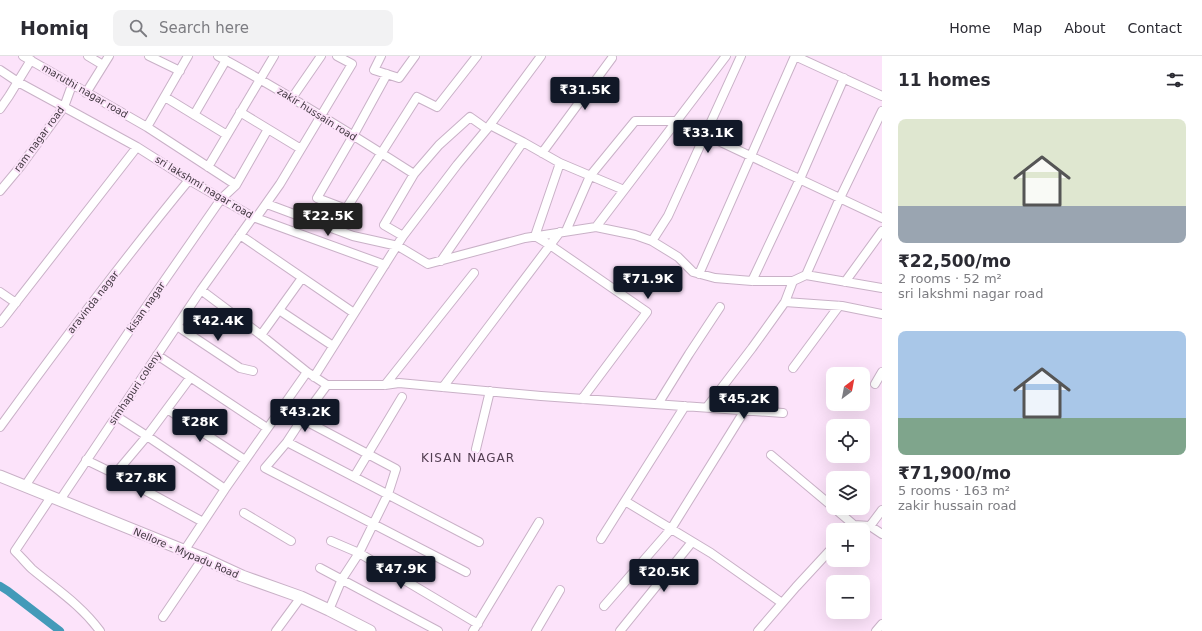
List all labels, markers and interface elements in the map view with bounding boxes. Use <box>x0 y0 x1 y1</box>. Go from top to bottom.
search box <box>113 10 393 46</box>
text: Homiq <box>20 17 89 39</box>
icon: search <box>127 17 149 39</box>
text: Search here <box>159 19 249 37</box>
text: Home <box>949 20 991 36</box>
text: Map <box>1013 20 1042 36</box>
text: About <box>1064 20 1106 36</box>
text: Contact <box>1128 20 1182 36</box>
street label: maruthi nagar road <box>40 62 130 120</box>
icon: filters <box>1164 69 1186 91</box>
text: 11 homes <box>898 70 991 90</box>
pin: ₹31.5K <box>552 77 618 111</box>
text: ₹31.5K <box>559 82 611 97</box>
street label: zakir hussain road <box>275 85 359 143</box>
street label: ram nagar road <box>12 104 66 174</box>
pin: ₹33.1K <box>675 120 741 154</box>
text: ₹33.1K <box>682 125 734 140</box>
icon: home <box>1006 145 1078 217</box>
street label: sri lakshmi nagar road <box>153 153 255 221</box>
pin: ₹22.5K <box>295 203 361 237</box>
text: ₹22.5K <box>302 208 354 223</box>
text: ₹22,500/mo <box>898 251 1011 271</box>
pin: ₹71.9K <box>615 266 681 300</box>
street label: aravinda nagar <box>65 268 121 335</box>
text: ₹71.9K <box>622 271 674 286</box>
text: 2 rooms · 52 m² <box>898 271 1002 286</box>
street label: kisan nagar <box>125 279 168 334</box>
text: sri lakshmi nagar road <box>898 286 1044 301</box>
pin: ₹42.4K <box>185 308 251 342</box>
text: ₹42.4K <box>192 313 244 328</box>
street label: simhapuri coleny <box>106 349 164 427</box>
icon: home <box>1006 357 1078 429</box>
north arrow <box>826 367 870 411</box>
map controls <box>826 367 870 619</box>
pin: ₹45.2K <box>711 386 777 420</box>
text: ₹45.2K <box>718 391 770 406</box>
pin: ₹43.2K <box>272 399 338 433</box>
text: ₹43.2K <box>279 404 331 419</box>
pin: ₹28K <box>176 409 224 443</box>
text: ₹28K <box>181 414 219 429</box>
button: locate <box>826 419 870 463</box>
district label: KISAN NAGAR <box>421 451 515 465</box>
text: ₹71,900/mo <box>898 463 1011 483</box>
pin: ₹27.8K <box>108 465 174 499</box>
text: ₹27.8K <box>115 470 167 485</box>
button: layers <box>826 471 870 515</box>
text: 5 rooms · 163 m² <box>898 483 1010 498</box>
text: zakir hussain road <box>898 498 1017 513</box>
button: + <box>826 523 870 567</box>
street label: Nellore - Mypadu Road <box>132 526 240 580</box>
pin: ₹47.9K <box>368 556 434 590</box>
pin: ₹20.5K <box>631 559 697 593</box>
text: ₹47.9K <box>375 561 427 576</box>
text: ₹20.5K <box>638 564 690 579</box>
button: − <box>826 575 870 619</box>

